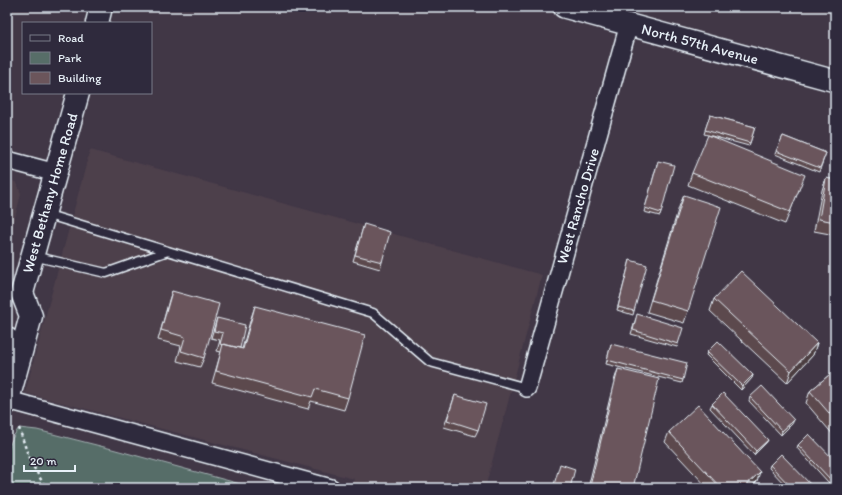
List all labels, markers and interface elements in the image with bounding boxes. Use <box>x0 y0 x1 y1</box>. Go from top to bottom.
street label: North 57th Avenue <box>640 20 760 68</box>
legend <box>22 22 152 94</box>
text: Road <box>58 31 84 45</box>
text: Park <box>58 51 82 65</box>
text: Building <box>58 71 102 85</box>
street label: West Bethany Home Road <box>19 111 81 275</box>
street label: West Rancho Drive <box>553 146 603 266</box>
scale bar <box>24 447 75 473</box>
text: 20 m <box>30 454 57 468</box>

